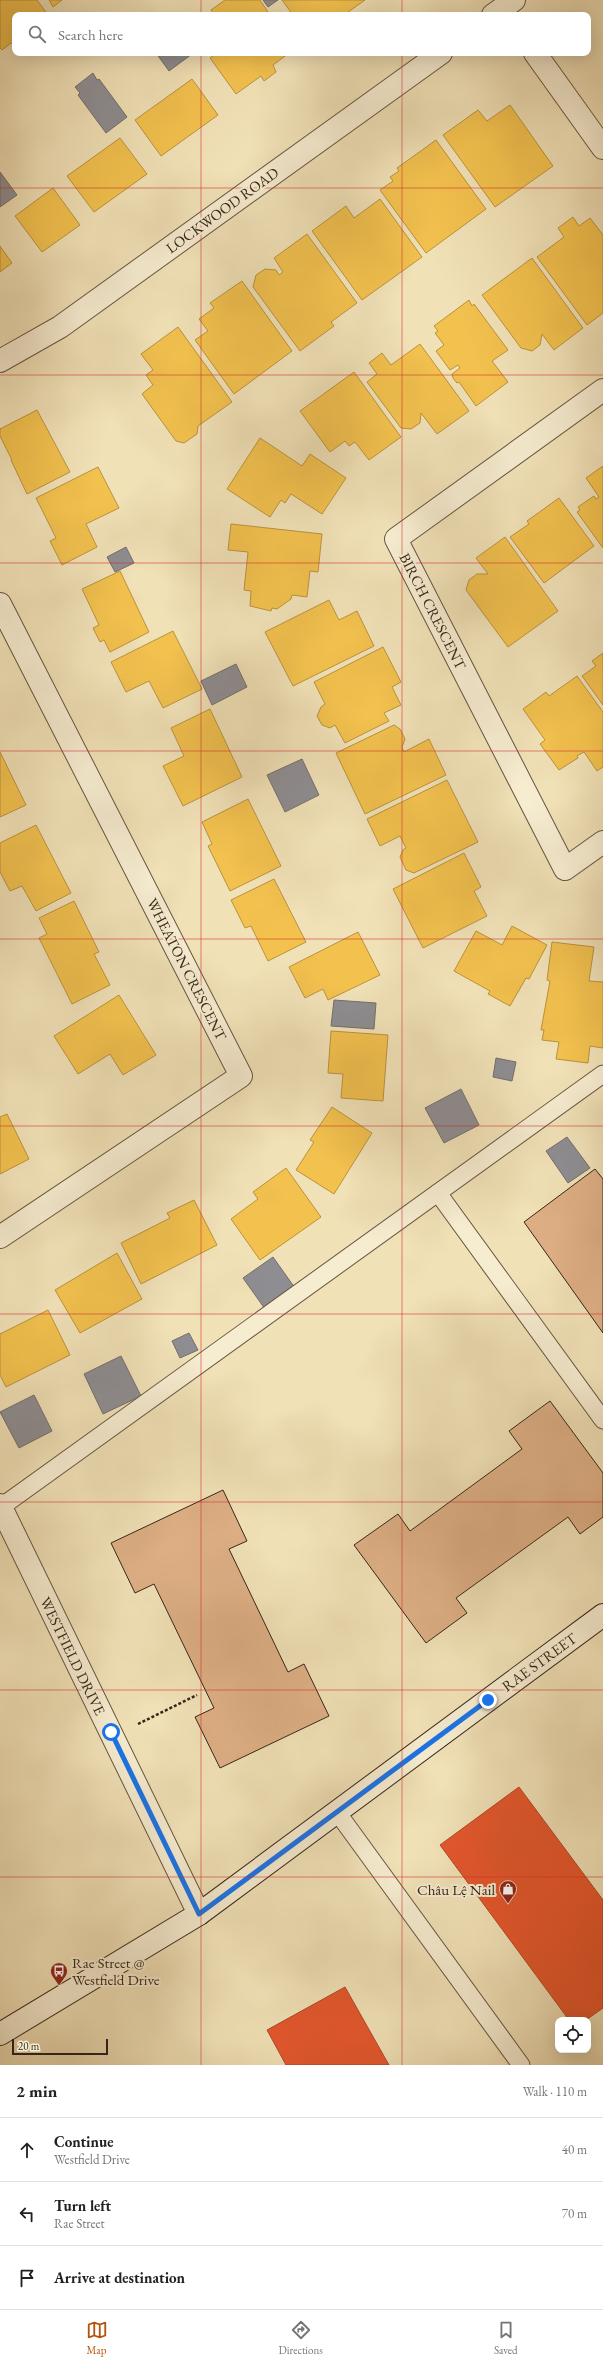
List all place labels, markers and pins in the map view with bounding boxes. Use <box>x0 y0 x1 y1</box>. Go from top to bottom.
shop icon: Châu Lệ Nail <box>498 1879 518 1904</box>
place label: Châu Lệ Nail <box>417 1880 495 1899</box>
place label: Rae Street @ Westfield Drive <box>72 1953 160 1989</box>
bus stop icon: Rae Street @ Westfield Drive <box>49 1961 69 1986</box>

